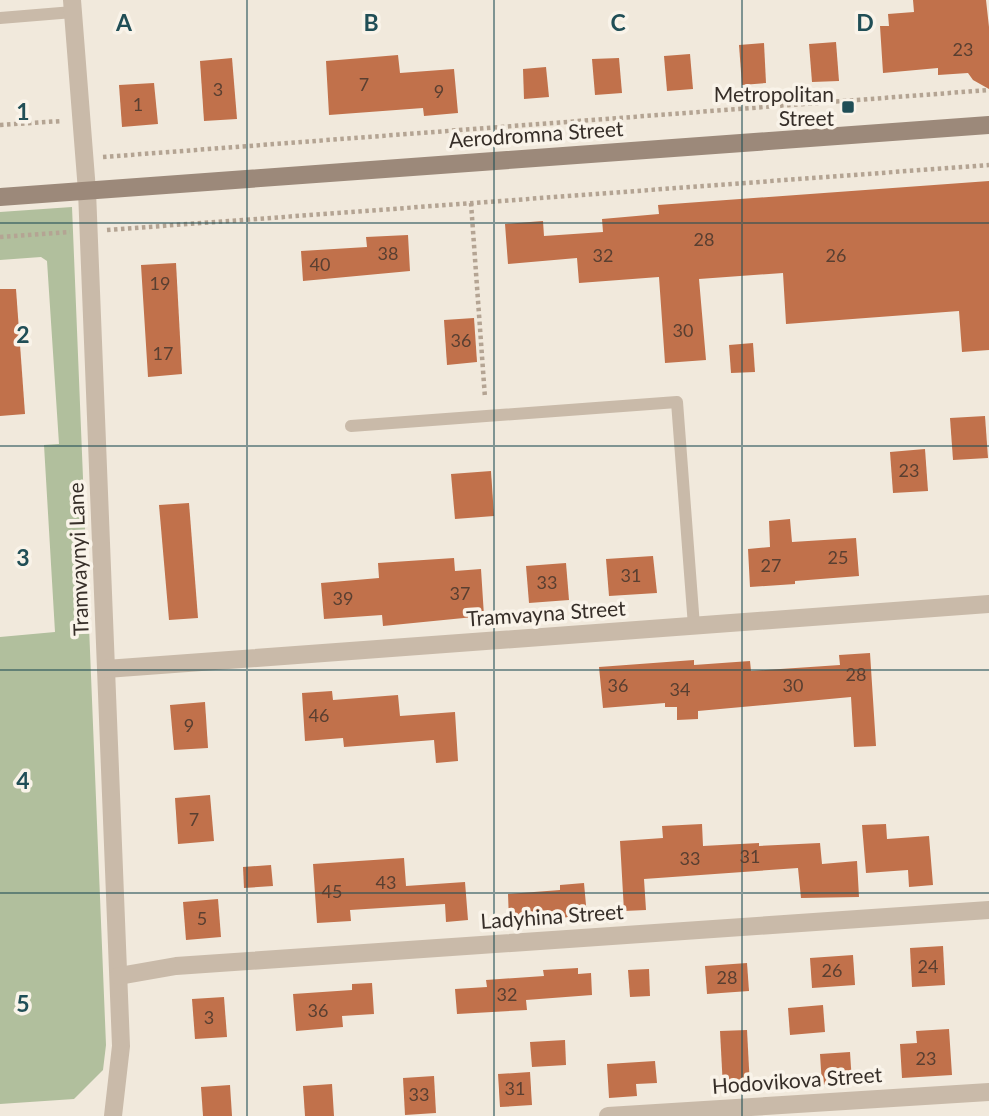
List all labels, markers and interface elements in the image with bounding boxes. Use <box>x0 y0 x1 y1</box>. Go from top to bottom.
text: A <box>115 8 133 36</box>
text: B <box>363 8 379 36</box>
text: C <box>610 8 626 36</box>
text: D <box>856 8 874 36</box>
house number: 23 <box>953 38 973 60</box>
house number: 7 <box>359 73 369 95</box>
house number: 3 <box>213 78 223 100</box>
house number: 9 <box>434 80 444 102</box>
place label: Metropolitan Street <box>714 81 834 130</box>
house number: 1 <box>133 93 143 115</box>
text: 1 <box>16 97 30 125</box>
marker: Metropolitan Street <box>840 99 856 115</box>
street label: Aerodromna Street <box>448 115 625 152</box>
house number: 28 <box>694 228 714 250</box>
house number: 38 <box>378 242 398 264</box>
house number: 32 <box>593 244 613 266</box>
house number: 26 <box>826 244 846 266</box>
house number: 40 <box>310 253 330 275</box>
house number: 19 <box>150 272 170 294</box>
house number: 30 <box>673 319 693 341</box>
text: 2 <box>16 320 30 348</box>
house number: 36 <box>451 329 471 351</box>
house number: 17 <box>153 342 173 364</box>
house number: 23 <box>899 459 919 481</box>
street label: Tramvaynyi Lane <box>62 482 93 636</box>
text: 3 <box>16 543 30 571</box>
house number: 25 <box>828 546 848 568</box>
house number: 27 <box>761 554 781 576</box>
house number: 31 <box>621 564 641 586</box>
house number: 33 <box>537 571 557 593</box>
house number: 37 <box>450 582 470 604</box>
house number: 39 <box>333 587 353 609</box>
street label: Tramvayna Street <box>465 594 627 631</box>
house number: 28 <box>846 663 866 685</box>
house number: 36 <box>608 674 628 696</box>
house number: 30 <box>783 674 803 696</box>
house number: 34 <box>670 678 690 700</box>
house number: 46 <box>309 704 329 726</box>
house number: 9 <box>184 714 194 736</box>
text: 4 <box>16 766 30 794</box>
house number: 7 <box>189 808 199 830</box>
house number: 31 <box>740 845 760 867</box>
house number: 33 <box>680 847 700 869</box>
house number: 43 <box>376 871 396 893</box>
house number: 45 <box>322 880 342 902</box>
street label: Ladyhina Street <box>480 898 625 933</box>
house number: 5 <box>197 907 207 929</box>
house number: 24 <box>918 955 938 977</box>
house number: 26 <box>822 959 842 981</box>
house number: 28 <box>717 966 737 988</box>
house number: 32 <box>497 983 517 1005</box>
text: 5 <box>16 989 30 1017</box>
house number: 36 <box>308 999 328 1021</box>
house number: 3 <box>204 1006 214 1028</box>
house number: 23 <box>916 1047 936 1069</box>
street label: Hodovikova Street <box>711 1061 883 1098</box>
house number: 31 <box>505 1077 525 1099</box>
house number: 33 <box>409 1083 429 1105</box>

